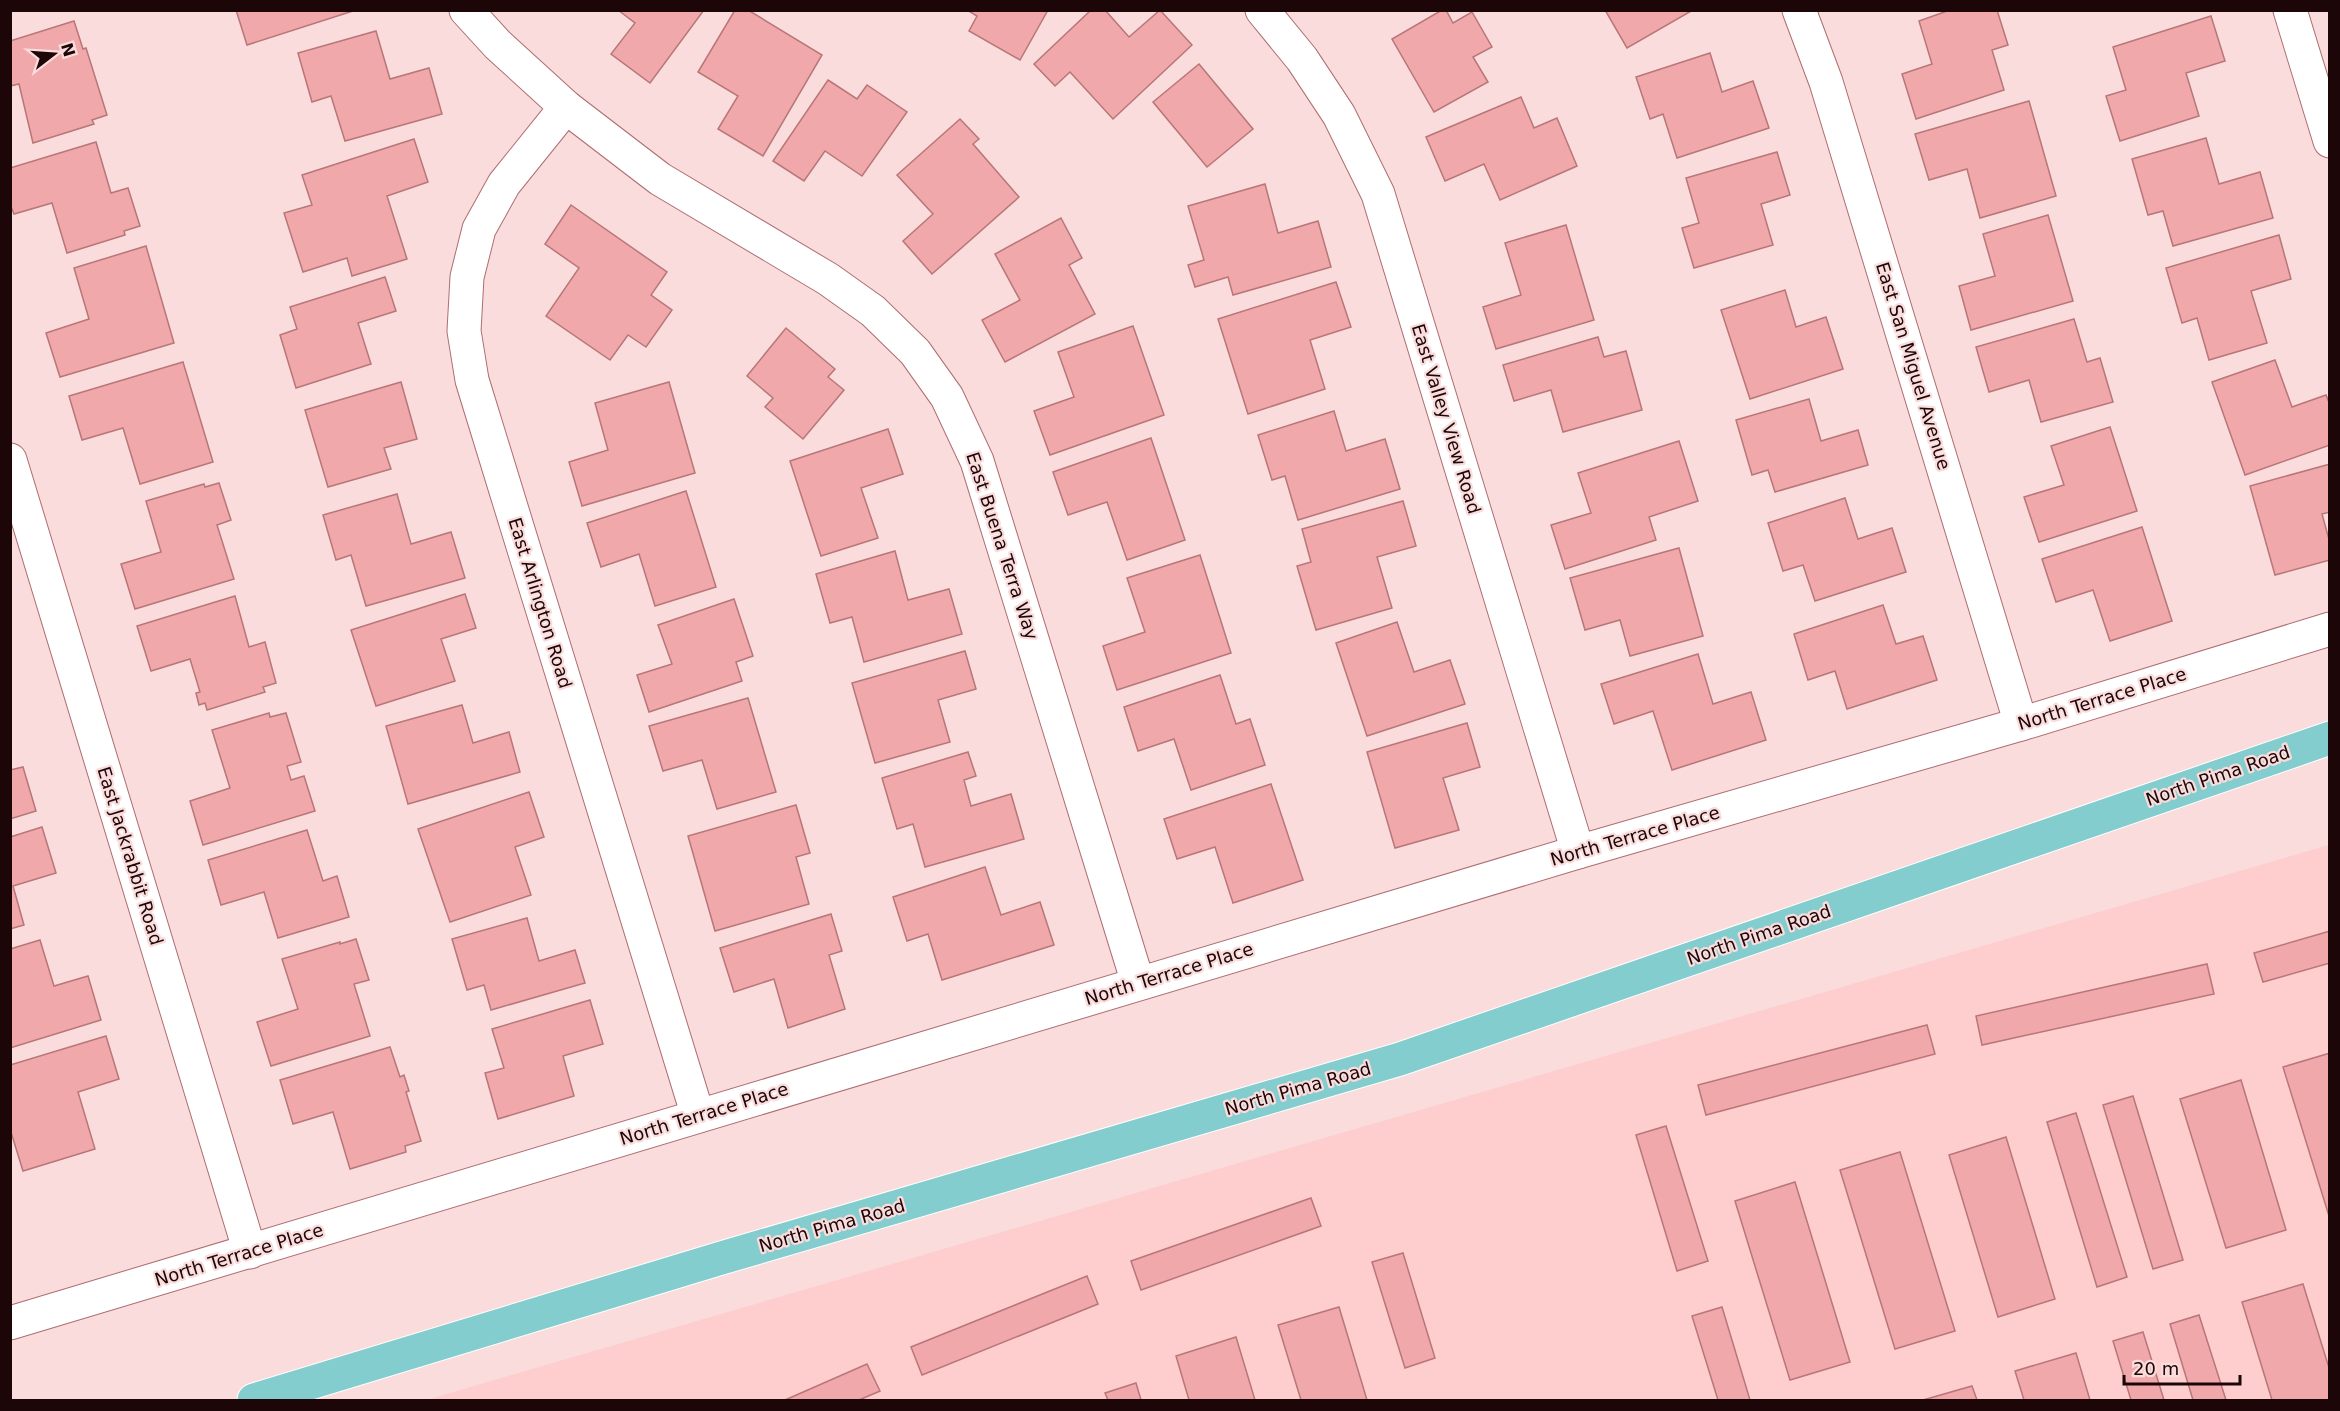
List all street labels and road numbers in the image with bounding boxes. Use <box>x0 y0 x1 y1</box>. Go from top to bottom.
street label: East San Miguel Avenue <box>1872 259 1955 472</box>
street label: East Valley View Road <box>1408 321 1485 516</box>
street label: East Buena Terra Way <box>962 449 1043 643</box>
street label: East Arlington Road <box>504 515 576 691</box>
street label: North Terrace Place <box>2015 663 2189 734</box>
street label: North Pima Road <box>2143 741 2293 810</box>
street label: East Jackrabbit Road <box>93 764 168 948</box>
street label: North Terrace Place <box>1548 801 1722 870</box>
street label: North Pima Road <box>1684 900 1834 969</box>
street label: North Terrace Place <box>1082 938 1256 1009</box>
street label: North Pima Road <box>1222 1058 1373 1119</box>
street label: North Terrace Place <box>617 1078 791 1149</box>
street label: North Pima Road <box>756 1195 907 1256</box>
street label: North Terrace Place <box>152 1219 326 1290</box>

